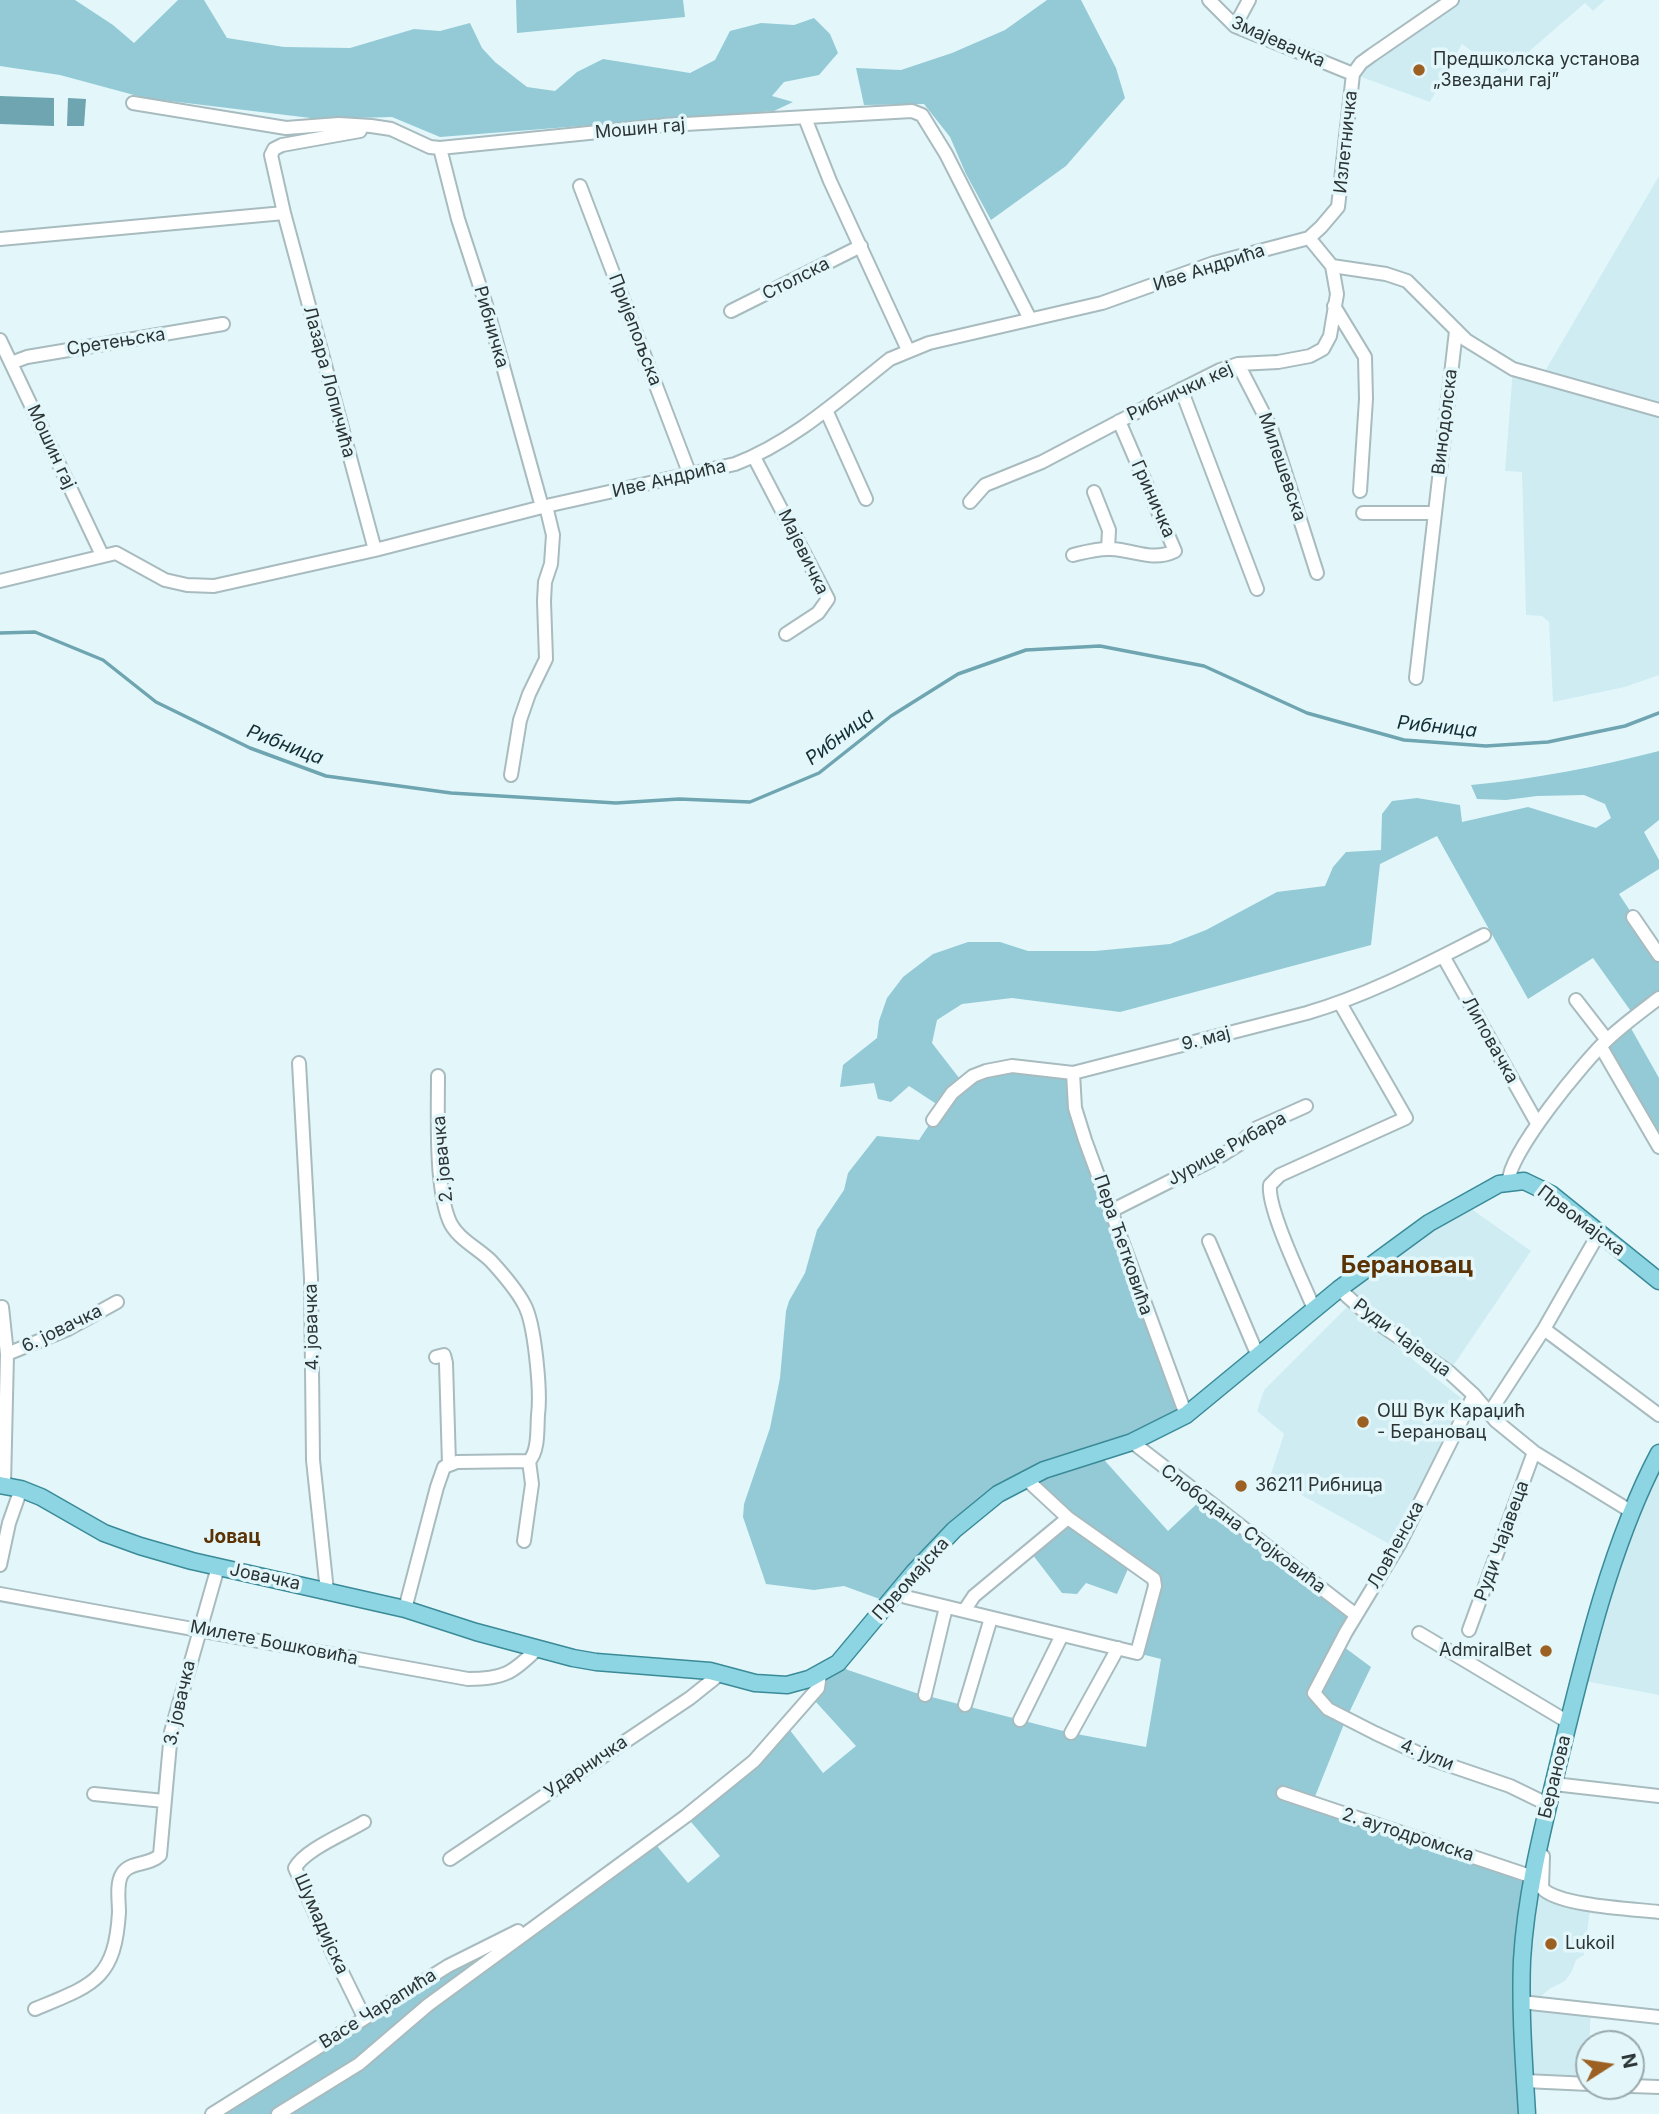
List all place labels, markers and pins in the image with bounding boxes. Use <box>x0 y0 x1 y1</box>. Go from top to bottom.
place label: Предшколска установа „Звездани гај” <box>1433 49 1640 92</box>
marker: Предшколска установа „Звездани гај” <box>1411 62 1427 78</box>
place label: ОШ Вук Караџић - Берановац <box>1377 1401 1525 1444</box>
marker: ОШ Вук Караџић - Берановац <box>1355 1414 1371 1430</box>
place label: 36211 Рибница <box>1255 1475 1383 1497</box>
marker: 36211 Рибница <box>1233 1478 1249 1494</box>
place label: AdmiralBet <box>1439 1640 1532 1662</box>
marker: AdmiralBet <box>1538 1643 1554 1659</box>
place label: Lukoil <box>1565 1933 1615 1955</box>
marker: Lukoil <box>1543 1936 1559 1952</box>

